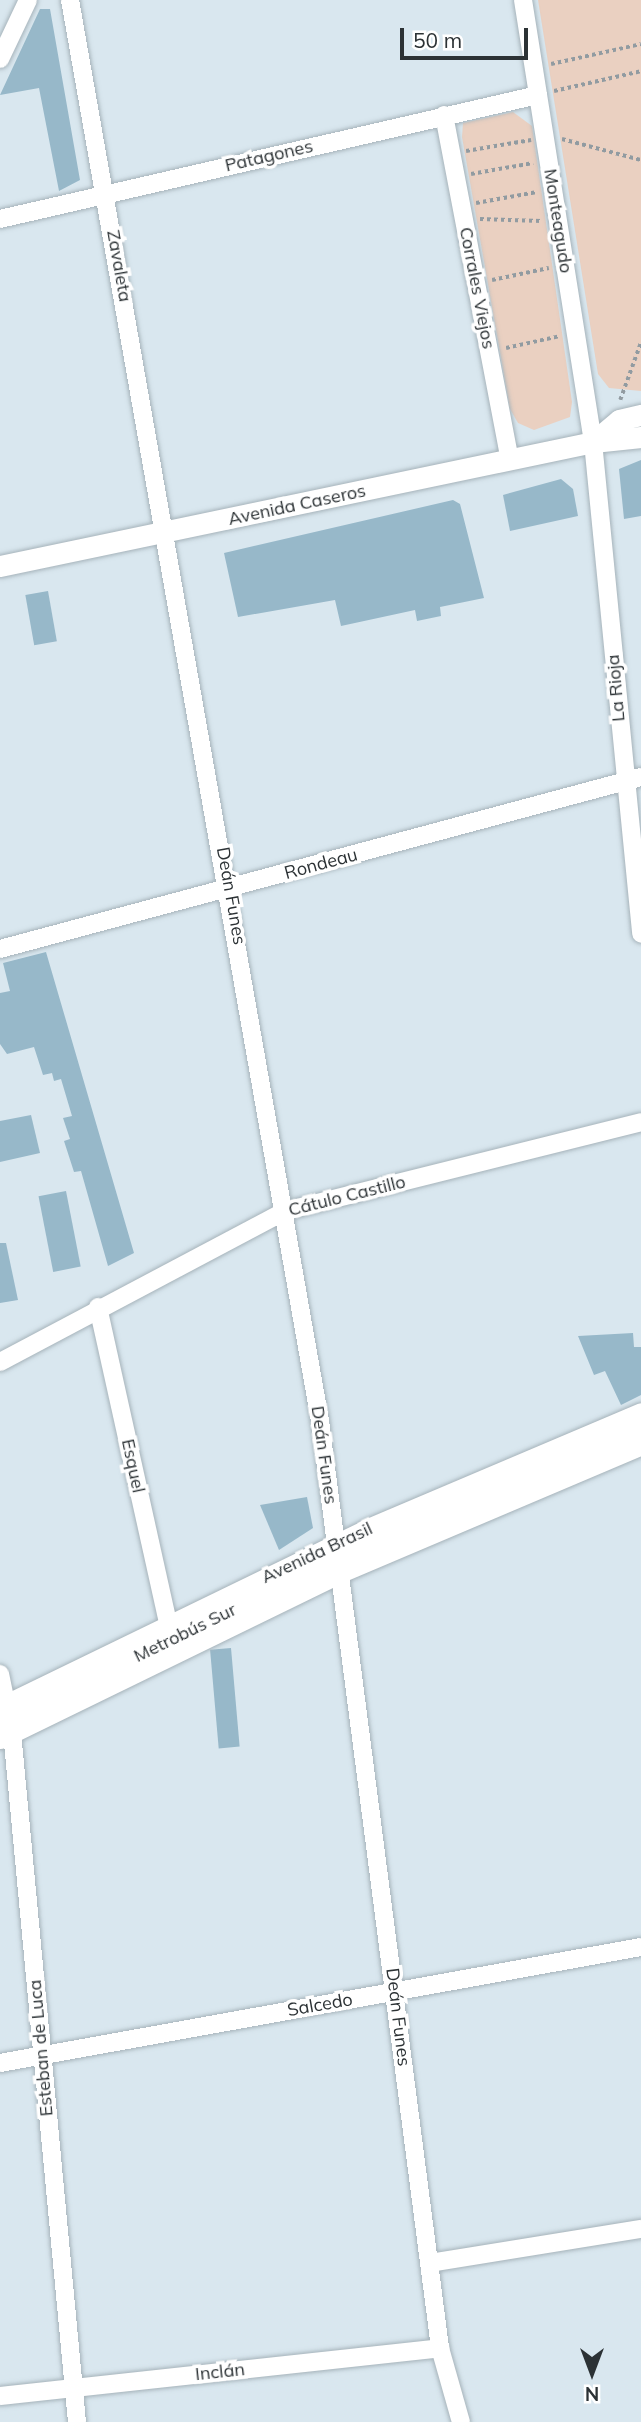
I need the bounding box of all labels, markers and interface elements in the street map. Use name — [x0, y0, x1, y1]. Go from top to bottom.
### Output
scale bar — [403, 14, 531, 58]
text: 50 m — [413, 27, 462, 53]
street label: Patagones — [223, 135, 315, 177]
street label: Monteagudo — [539, 167, 577, 275]
street label: Corrales Viejos — [455, 225, 499, 351]
street label: Zavaleta — [102, 228, 136, 304]
street label: Avenida Caseros — [226, 480, 368, 530]
street label: La Rioja — [602, 653, 630, 723]
street label: Rondeau — [282, 844, 360, 884]
street label: Deán Funes — [212, 845, 250, 947]
street label: Cátulo Castillo — [286, 1171, 408, 1221]
street label: Deán Funes — [306, 1405, 342, 1505]
street label: Esquel — [117, 1437, 149, 1495]
street label: Avenida Brasil — [258, 1518, 376, 1588]
street label: Metrobús Sur — [130, 1599, 240, 1667]
street label: Deán Funes — [381, 1967, 415, 2067]
street label: Esteban de Luca — [24, 1979, 58, 2117]
street label: Salcedo — [286, 1989, 354, 2021]
north arrow — [557, 2338, 627, 2408]
street label: Inclán — [194, 2359, 246, 2385]
text: N — [585, 2382, 599, 2406]

